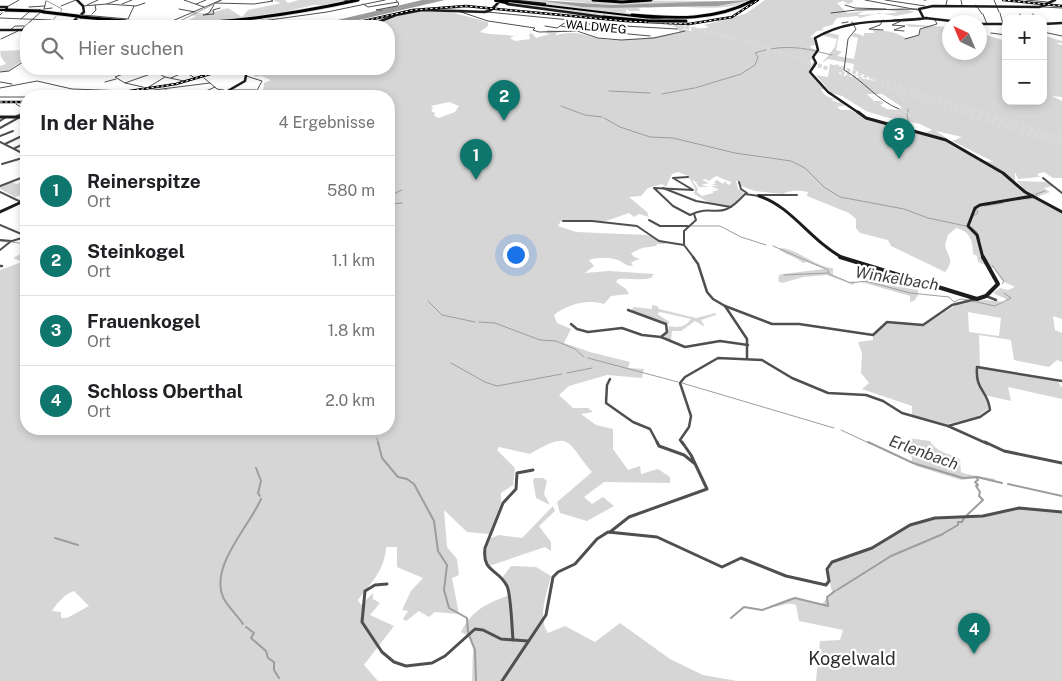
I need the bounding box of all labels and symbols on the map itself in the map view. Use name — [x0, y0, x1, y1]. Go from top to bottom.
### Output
north arrow — [942, 15, 987, 60]
street label: WALDWEG — [565, 17, 627, 37]
pin: 2 — [488, 80, 520, 121]
pin: 3 — [883, 118, 915, 159]
pin: 1 — [460, 139, 492, 180]
your location — [503, 242, 529, 268]
water label: Winkelbach — [854, 263, 940, 294]
water label: Erlenbach — [887, 431, 961, 474]
pin: 4 — [958, 613, 990, 654]
park label: Kogelwald — [808, 648, 896, 669]

